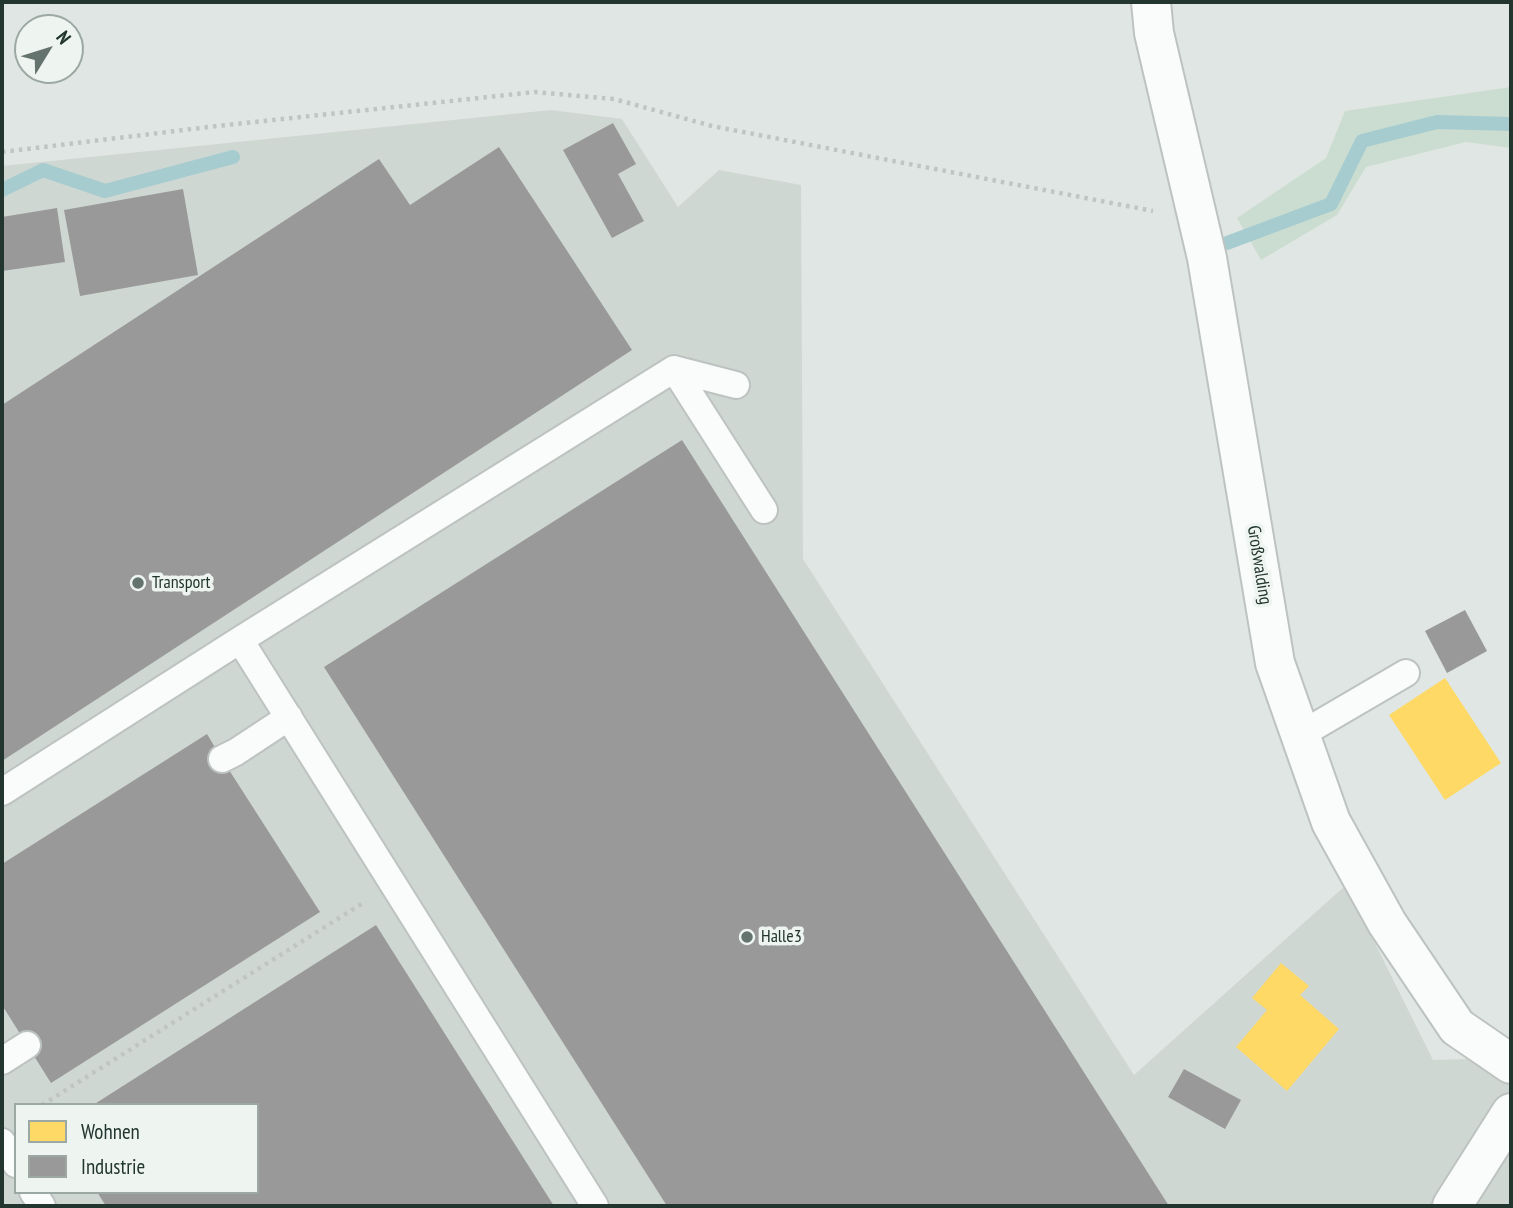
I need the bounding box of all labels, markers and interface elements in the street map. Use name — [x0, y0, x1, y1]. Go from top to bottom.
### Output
north arrow — [14, 14, 84, 84]
text: N — [51, 26, 77, 49]
street label: Großwalding — [1242, 524, 1276, 606]
place label: Transport — [152, 572, 211, 594]
marker: Transport — [130, 575, 146, 591]
place label: Halle3 — [761, 926, 802, 948]
marker: Halle3 — [739, 929, 755, 945]
legend — [14, 1103, 259, 1194]
text: Wohnen — [81, 1118, 140, 1145]
text: Industrie — [81, 1153, 145, 1180]

